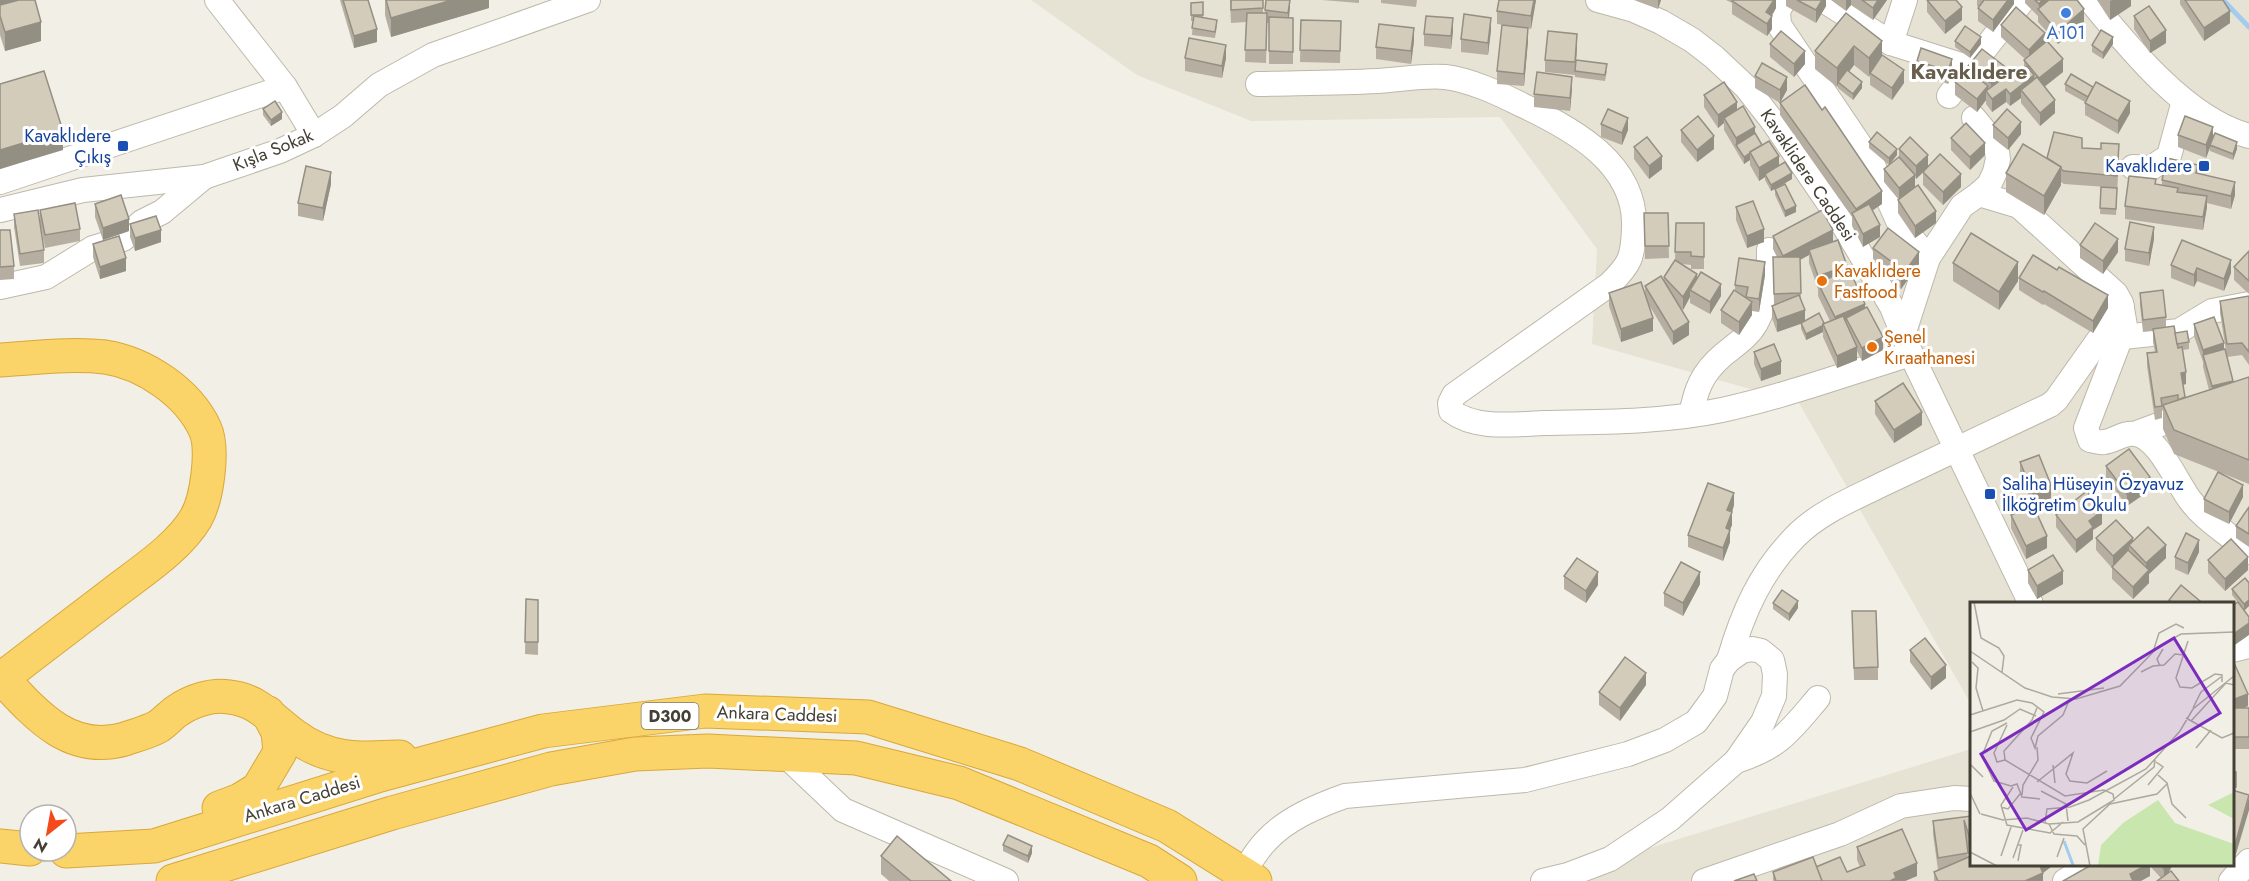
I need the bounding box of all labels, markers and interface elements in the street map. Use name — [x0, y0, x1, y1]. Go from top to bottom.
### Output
marker: A101 — [2059, 6, 2073, 20]
place label: A101 — [2047, 20, 2085, 46]
district label: Kavaklıdere — [1910, 57, 2028, 87]
street label: Kavaklidere Caddesi — [1754, 104, 1862, 246]
street label: Kışla Sokak — [229, 122, 317, 178]
place label: Kavaklıdere Çıkış — [24, 123, 111, 170]
marker: Kavaklıdere Çıkış — [116, 139, 130, 153]
place label: Kavaklıdere — [2105, 153, 2192, 179]
marker: Kavaklıdere — [2197, 159, 2211, 173]
place label: Kavaklıdere Fastfood — [1834, 258, 1921, 305]
marker: Kavaklıdere Fastfood — [1815, 274, 1829, 288]
place label: Şenel Kıraathanesi — [1884, 324, 1975, 371]
marker: Şenel Kıraathanesi — [1865, 340, 1879, 354]
place label: Saliha Hüseyin Özyavuz İlköğretim Okulu — [2002, 471, 2185, 518]
marker: Saliha Hüseyin Özyavuz İlköğretim Okulu — [1983, 487, 1997, 501]
inset map — [1970, 602, 2234, 866]
street label: Ankara Caddesi — [716, 699, 838, 729]
road number: D300 — [642, 703, 698, 729]
street label: Ankara Caddesi — [240, 769, 364, 829]
north arrow — [18, 803, 78, 863]
text: N — [29, 832, 52, 859]

